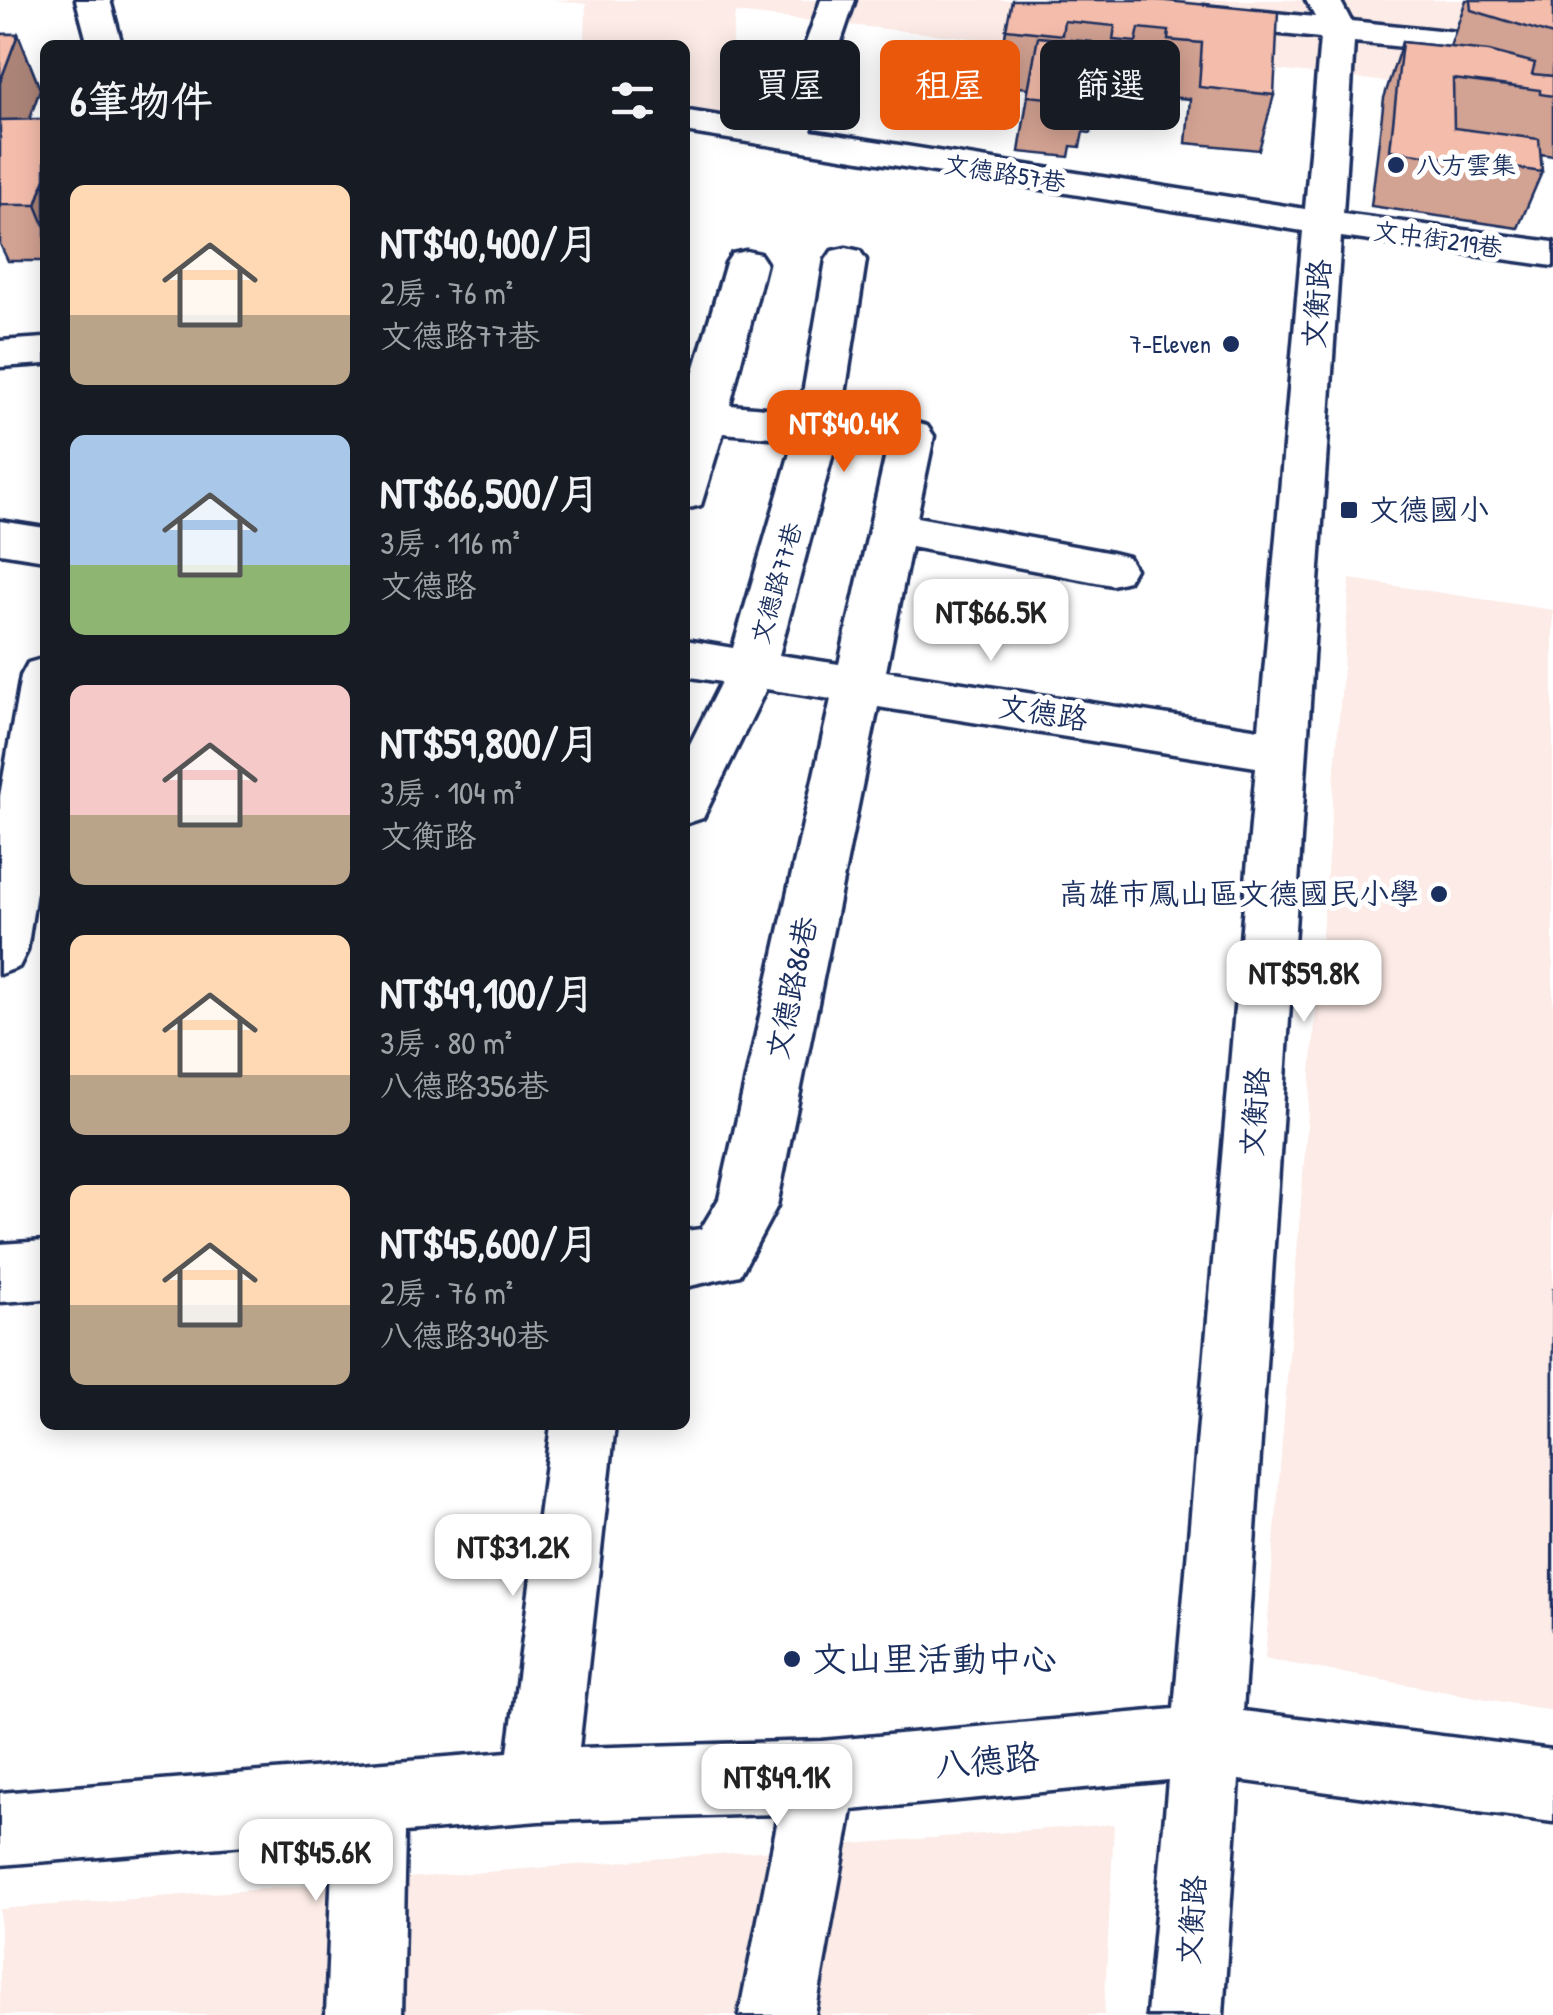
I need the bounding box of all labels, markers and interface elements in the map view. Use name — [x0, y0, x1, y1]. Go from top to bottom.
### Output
chip: 買屋 — [720, 40, 860, 130]
chip: 租屋 — [880, 40, 1020, 130]
chip: 篩選 — [1040, 40, 1180, 130]
text: 6筆物件 — [70, 72, 213, 129]
icon: filters — [605, 73, 660, 128]
street label: 文德路57巷 — [942, 147, 1068, 199]
place label: 八方雲集 — [1416, 148, 1516, 182]
marker: 八方雲集 — [1385, 154, 1407, 176]
street label: 文中街219巷 — [1371, 213, 1505, 265]
text: NT$40,400/月 — [380, 214, 600, 271]
icon: home — [150, 225, 270, 345]
street label: 文衡路 — [1293, 258, 1339, 350]
text: 2房 · 76 m² — [380, 271, 513, 314]
text: 文德路77巷 — [380, 314, 540, 357]
place label: 7-Eleven — [1130, 327, 1211, 361]
marker: 7-Eleven — [1220, 333, 1242, 355]
pin: NT$40.4K — [741, 390, 947, 475]
text: NT$40.4K — [789, 401, 899, 444]
text: NT$66,500/月 — [380, 464, 600, 521]
icon: home — [150, 475, 270, 595]
place label: 文德國小 — [1369, 489, 1489, 529]
marker: 文德國小 — [1338, 499, 1360, 521]
street label: 文德路77巷 — [742, 518, 810, 648]
text: 3房 · 116 m² — [380, 521, 520, 564]
text: 文德路 — [380, 564, 476, 607]
pin: NT$66.5K — [888, 579, 1094, 664]
text: NT$66.5K — [936, 590, 1046, 633]
street label: 文德路 — [996, 685, 1091, 739]
text: NT$59,800/月 — [380, 714, 601, 771]
icon: home — [150, 725, 270, 845]
text: 3房 · 104 m² — [380, 771, 522, 814]
text: 文衡路 — [380, 814, 476, 857]
place label: 高雄市鳳山區文德國民小學 — [1059, 873, 1419, 913]
marker: 高雄市鳳山區文德國民小學 — [1428, 883, 1450, 905]
street label: 文德路86巷 — [756, 913, 826, 1063]
pin: NT$59.8K — [1201, 940, 1407, 1025]
text: NT$59.8K — [1249, 951, 1359, 994]
text: NT$49,100/月 — [380, 964, 596, 1021]
icon: home — [150, 975, 270, 1095]
text: 3房 · 80 m² — [380, 1021, 512, 1064]
text: 八德路356巷 — [380, 1064, 549, 1107]
street label: 文衡路 — [1231, 1066, 1277, 1158]
text: NT$45,600/月 — [380, 1214, 599, 1271]
icon: home — [150, 1225, 270, 1345]
text: 2房 · 76 m² — [380, 1271, 513, 1314]
text: 八德路340巷 — [380, 1314, 549, 1357]
pin: NT$31.2K — [410, 1514, 616, 1599]
text: NT$31.2K — [457, 1525, 569, 1568]
place label: 文山里活動中心 — [812, 1635, 1057, 1682]
marker: 文山里活動中心 — [781, 1648, 803, 1670]
street label: 八德路 — [933, 1733, 1041, 1788]
pin: NT$49.1K — [674, 1744, 880, 1829]
text: NT$49.1K — [723, 1755, 831, 1798]
pin: NT$45.6K — [213, 1819, 419, 1904]
text: NT$45.6K — [261, 1830, 371, 1873]
street label: 文衡路 — [1168, 1874, 1214, 1966]

